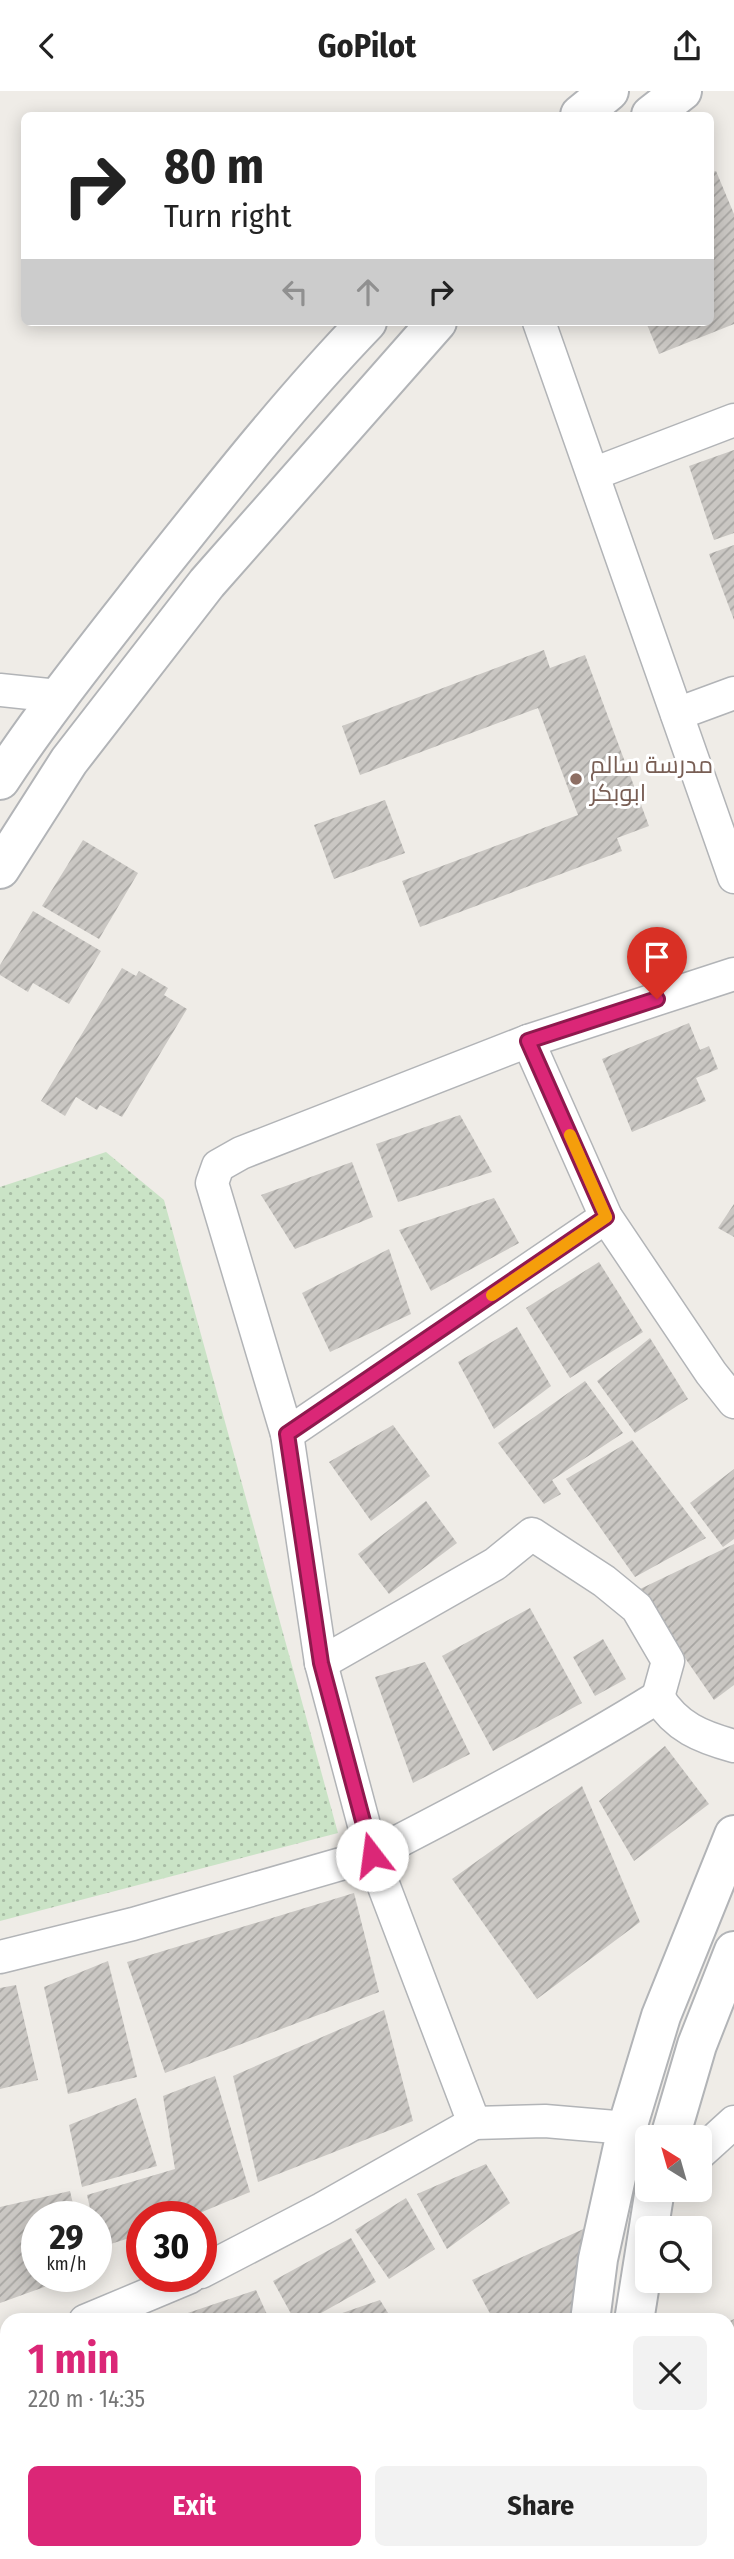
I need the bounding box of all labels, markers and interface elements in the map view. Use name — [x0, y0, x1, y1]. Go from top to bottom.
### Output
icon: back — [28, 27, 66, 65]
text: GoPilot — [318, 27, 416, 65]
icon: share — [668, 27, 706, 65]
text: 80 m — [164, 137, 264, 196]
icon: right — [49, 140, 140, 231]
text: Turn right — [164, 197, 291, 235]
icon: left — [276, 273, 314, 311]
icon: ahead — [349, 273, 387, 311]
icon: right — [422, 273, 460, 311]
place label: مدرسة سالم ابوبكر — [588, 751, 713, 807]
marker: مدرسة سالم ابوبكر — [568, 771, 584, 787]
pin — [627, 927, 687, 999]
icon: arrive — [638, 938, 676, 976]
position arrow — [335, 1818, 409, 1892]
north arrow — [635, 2125, 712, 2201]
map controls — [635, 2125, 712, 2293]
speed limit sign: 30 — [126, 2201, 217, 2292]
text: 29 — [49, 2216, 84, 2258]
button: search — [635, 2216, 712, 2293]
text: km/h — [46, 2253, 87, 2275]
text: 1 min — [28, 2334, 119, 2384]
button: close — [633, 2336, 707, 2410]
text: 220 m · 14:35 — [28, 2385, 145, 2413]
button: Exit — [28, 2466, 361, 2546]
button: Share — [375, 2466, 707, 2546]

